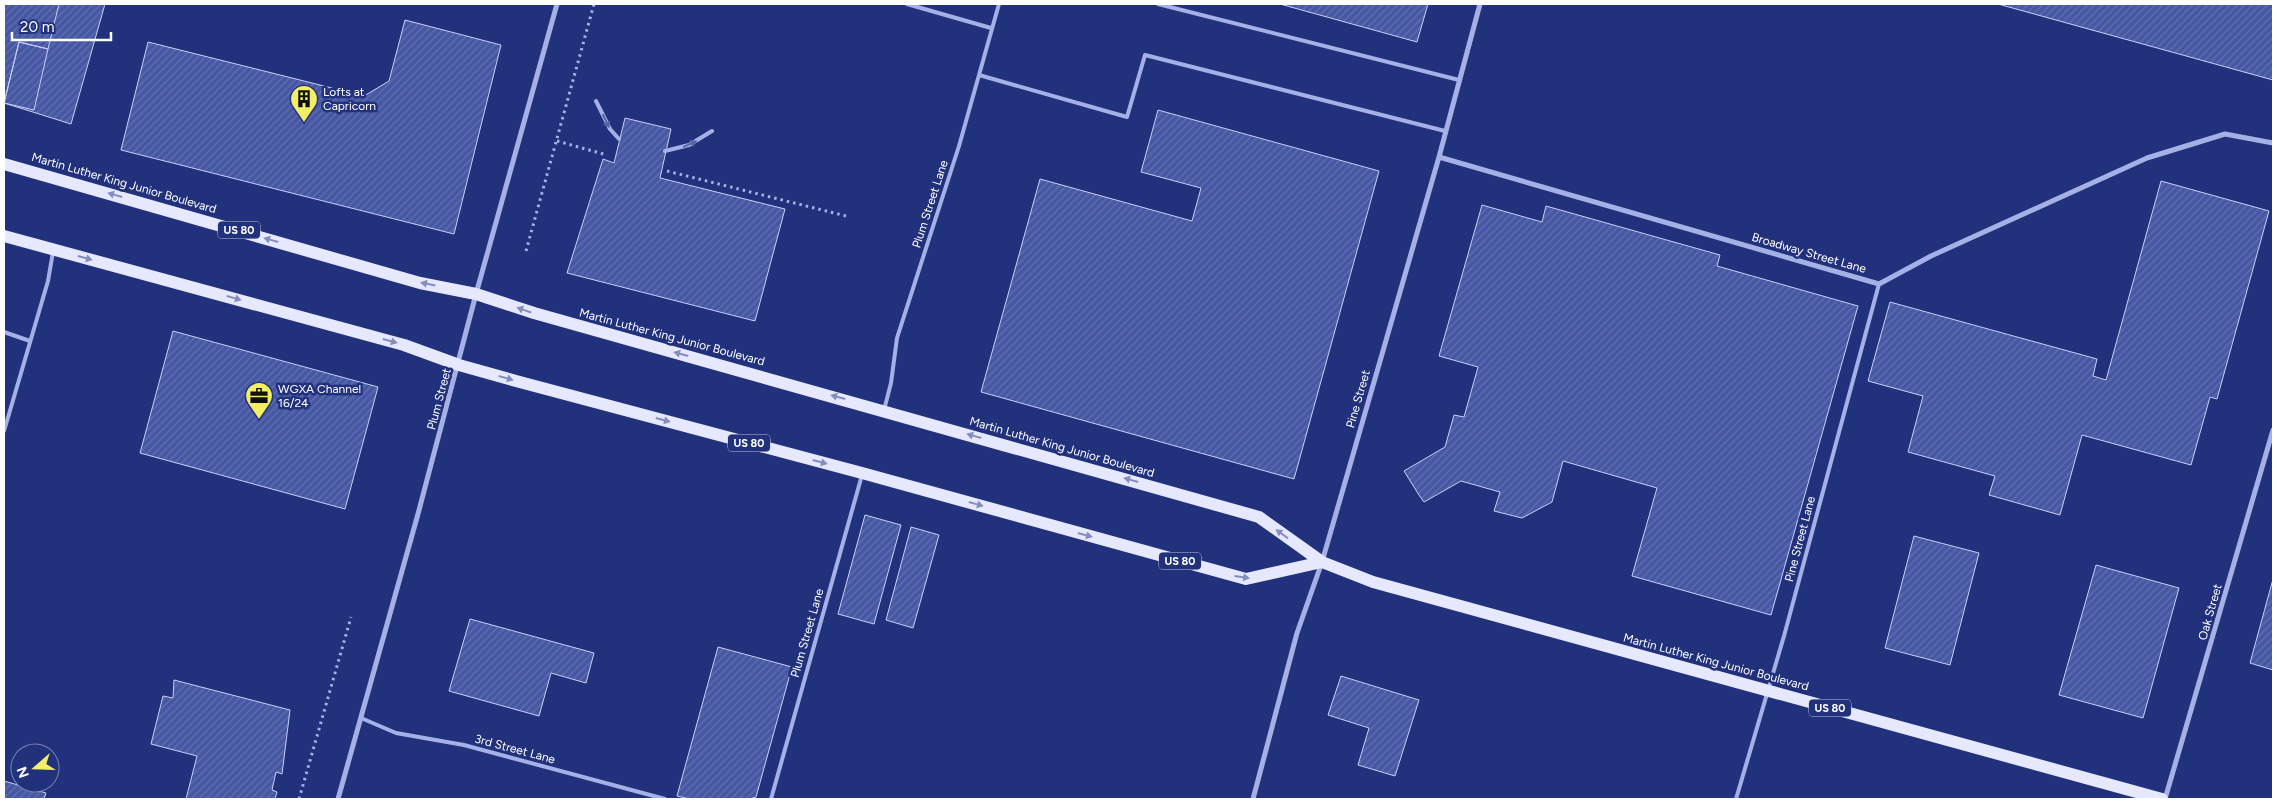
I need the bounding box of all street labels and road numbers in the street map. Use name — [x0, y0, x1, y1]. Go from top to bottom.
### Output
street label: Martin Luther King Junior Boulevard — [30, 150, 218, 216]
street label: Plum Street Lane — [909, 158, 951, 250]
road number: US 80 — [218, 222, 260, 238]
street label: Broadway Street Lane — [1750, 230, 1868, 276]
street label: Martin Luther King Junior Boulevard — [578, 305, 766, 369]
street label: Plum Street — [424, 366, 454, 431]
street label: Pine Street — [1343, 368, 1373, 430]
street label: Martin Luther King Junior Boulevard — [968, 414, 1156, 480]
road number: US 80 — [728, 434, 770, 452]
street label: Pine Street Lane — [1782, 494, 1818, 583]
road number: US 80 — [1159, 552, 1201, 570]
street label: Oak Street — [2195, 582, 2225, 642]
street label: Plum Street Lane — [788, 587, 826, 679]
street label: Martin Luther King Junior Boulevard — [1622, 630, 1810, 694]
road number: US 80 — [1809, 700, 1851, 716]
street label: 3rd Street Lane — [473, 732, 557, 767]

